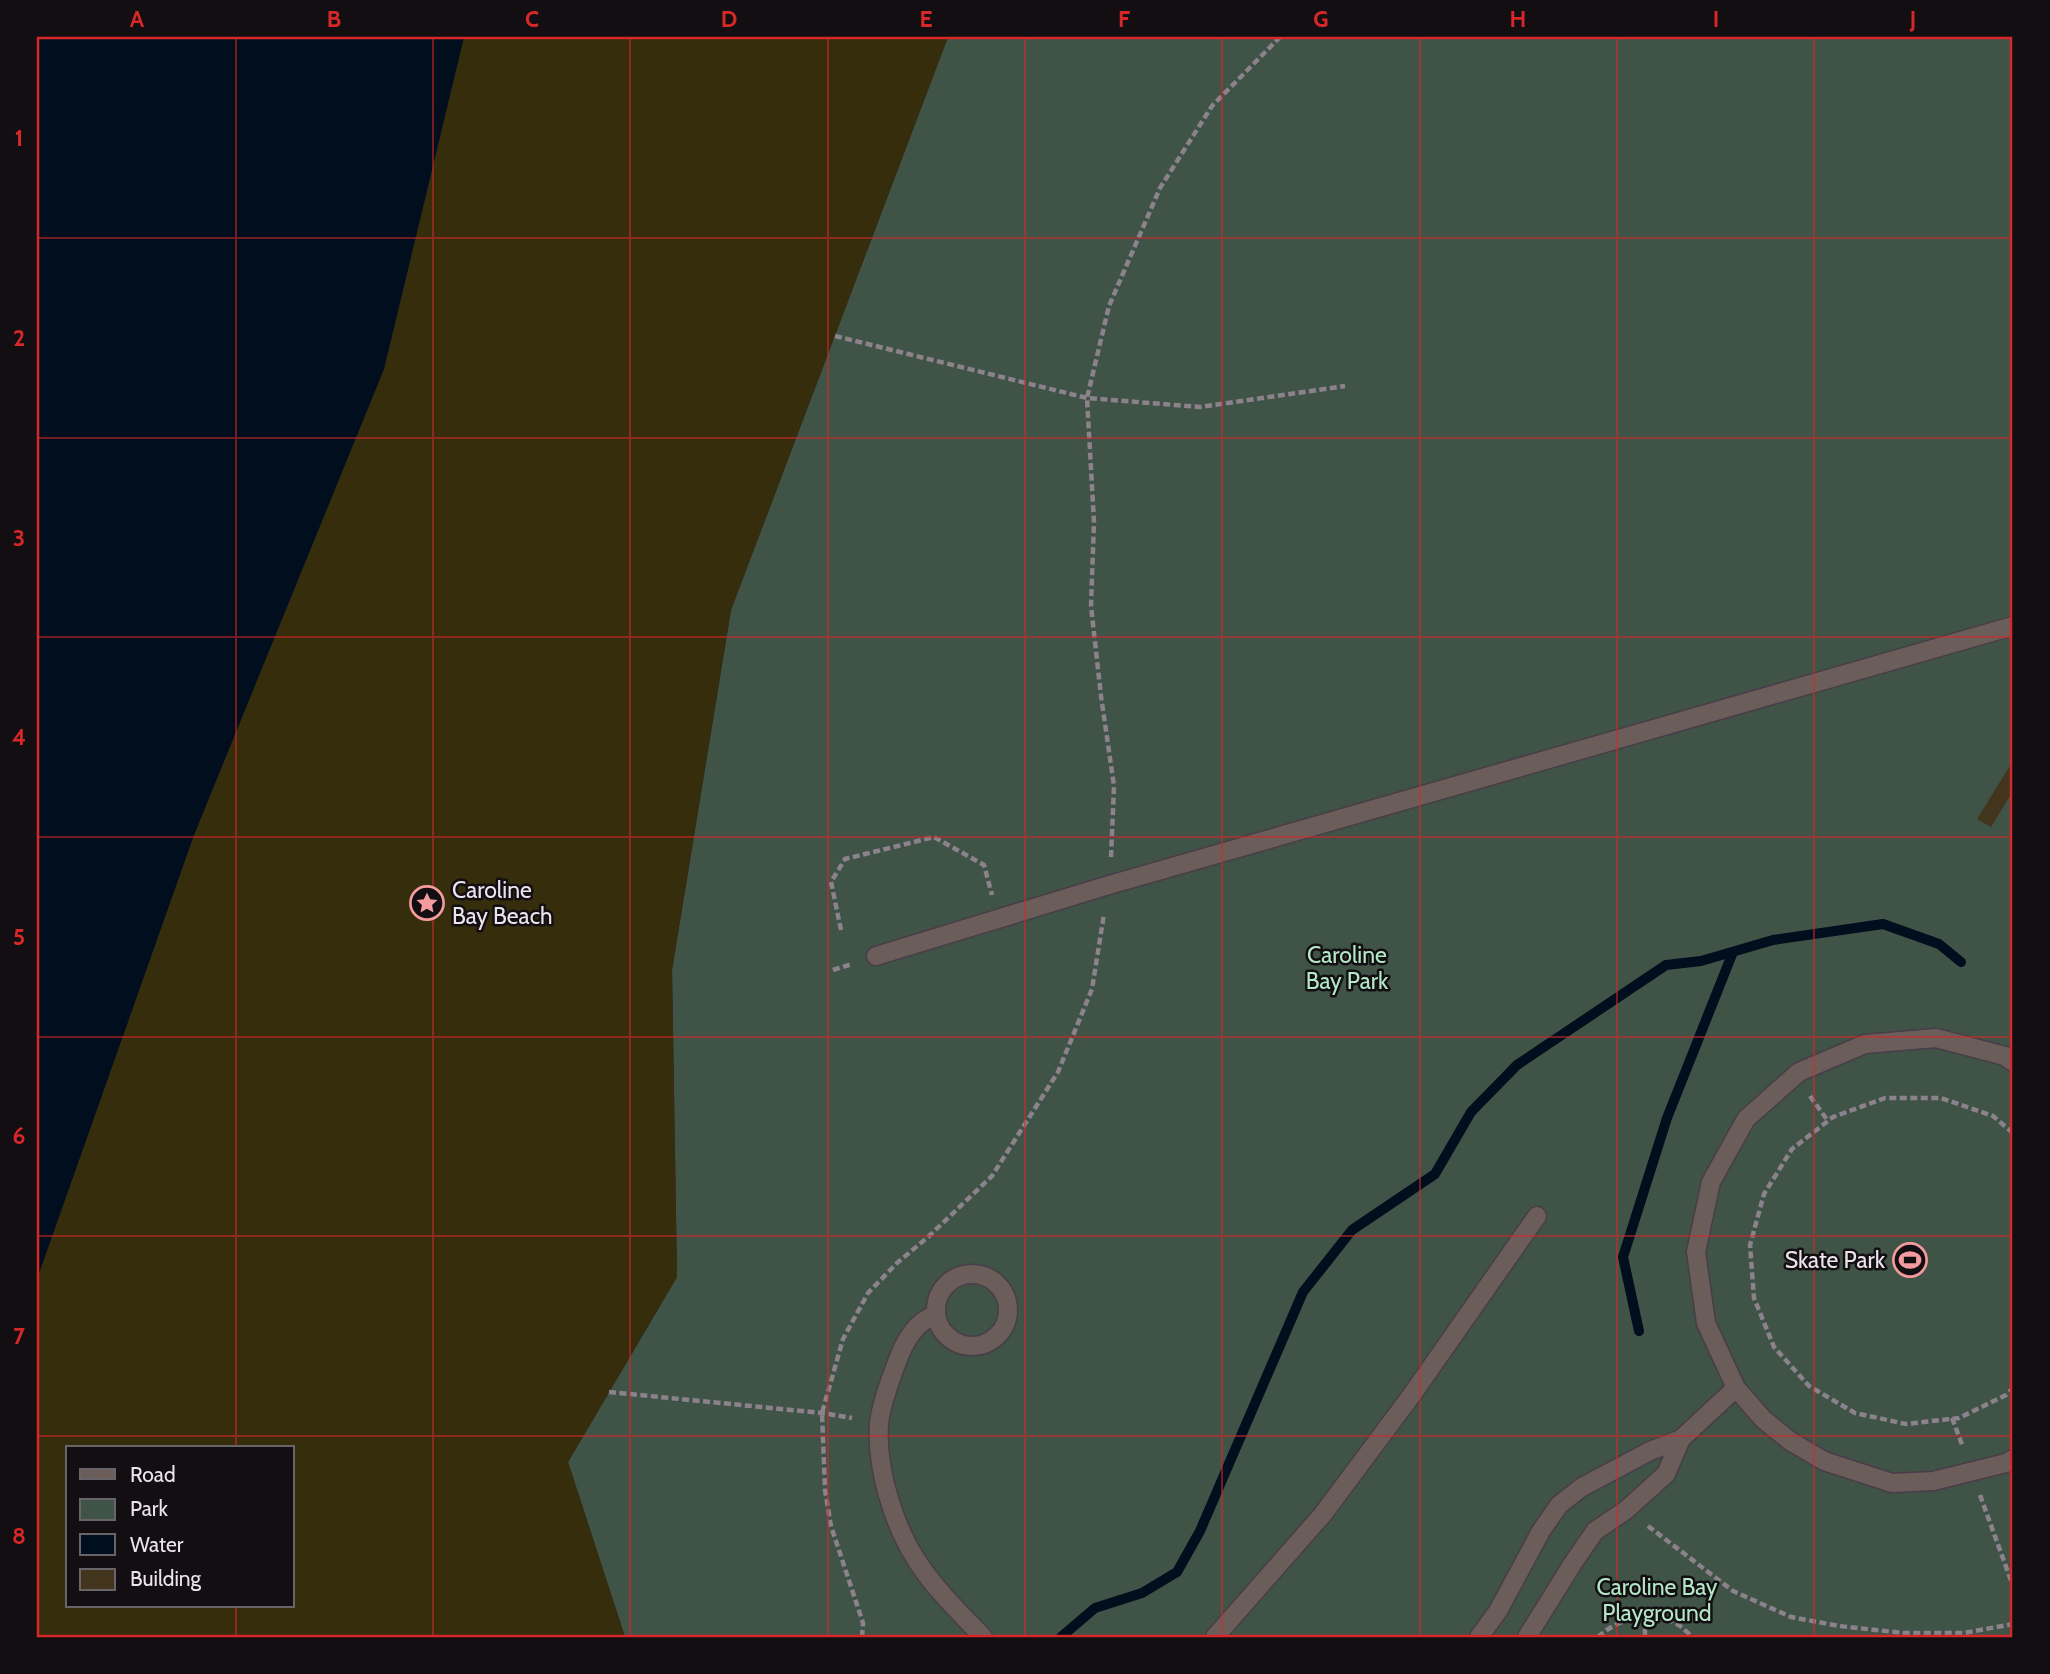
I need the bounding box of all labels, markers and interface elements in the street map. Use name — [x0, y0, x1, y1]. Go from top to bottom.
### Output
text: A — [130, 5, 145, 33]
text: B — [327, 5, 341, 33]
text: C — [525, 5, 539, 33]
text: D — [721, 5, 737, 33]
text: E — [919, 5, 933, 33]
text: F — [1118, 5, 1130, 33]
text: G — [1313, 5, 1329, 33]
text: H — [1510, 5, 1526, 33]
text: I — [1713, 5, 1719, 33]
text: J — [1909, 5, 1916, 33]
text: 1 — [15, 124, 23, 152]
text: 2 — [13, 324, 25, 352]
text: 3 — [13, 524, 25, 552]
text: 4 — [12, 723, 26, 751]
place label: Caroline Bay Beach — [452, 876, 553, 930]
place icon: Caroline Bay Beach — [408, 884, 446, 922]
text: 5 — [13, 923, 25, 951]
park label: Caroline Bay Park — [1306, 941, 1389, 995]
text: 6 — [13, 1122, 25, 1150]
sports icon: Skate Park — [1891, 1241, 1929, 1279]
place label: Skate Park — [1785, 1246, 1886, 1274]
text: 7 — [13, 1322, 25, 1350]
legend — [66, 1446, 294, 1608]
text: Road — [130, 1462, 176, 1487]
text: Park — [130, 1496, 168, 1521]
text: 8 — [12, 1522, 26, 1550]
text: Water — [130, 1532, 184, 1557]
text: Building — [130, 1566, 202, 1591]
park label: Caroline Bay Playground — [1597, 1573, 1718, 1627]

